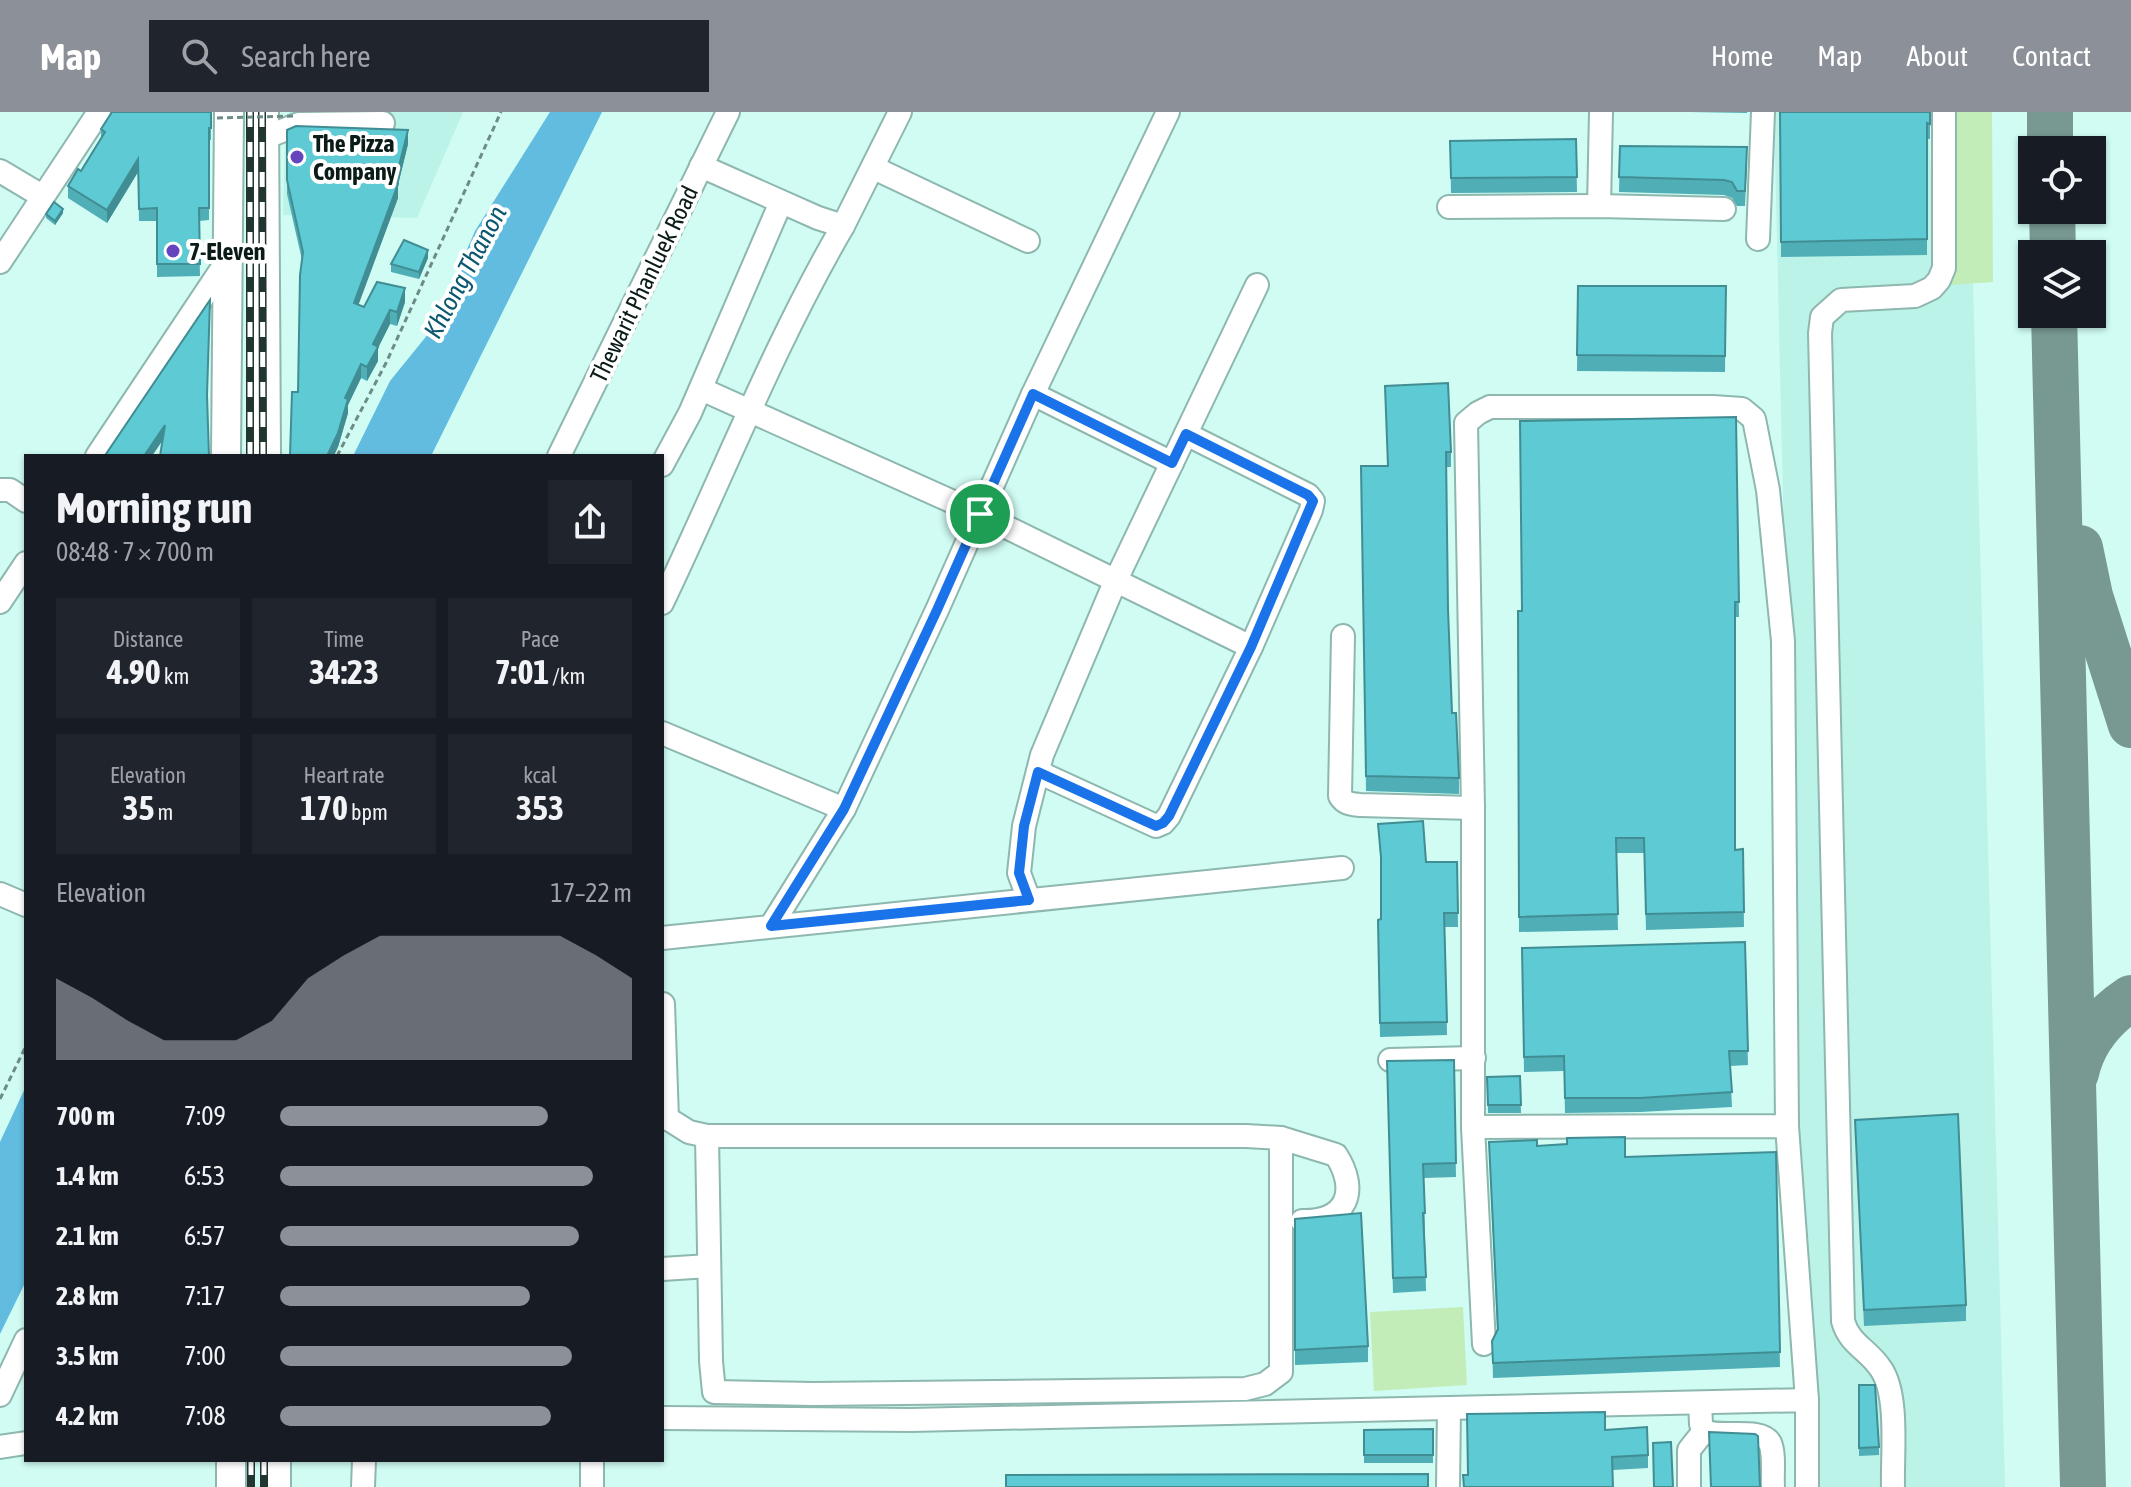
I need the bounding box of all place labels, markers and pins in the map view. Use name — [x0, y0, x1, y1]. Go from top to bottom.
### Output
place label: The Pizza Company — [313, 130, 397, 185]
marker: The Pizza Company — [288, 148, 306, 166]
place label: 7-Eleven — [189, 238, 265, 265]
marker: 7-Eleven — [164, 242, 182, 260]
pin — [946, 480, 1014, 548]

